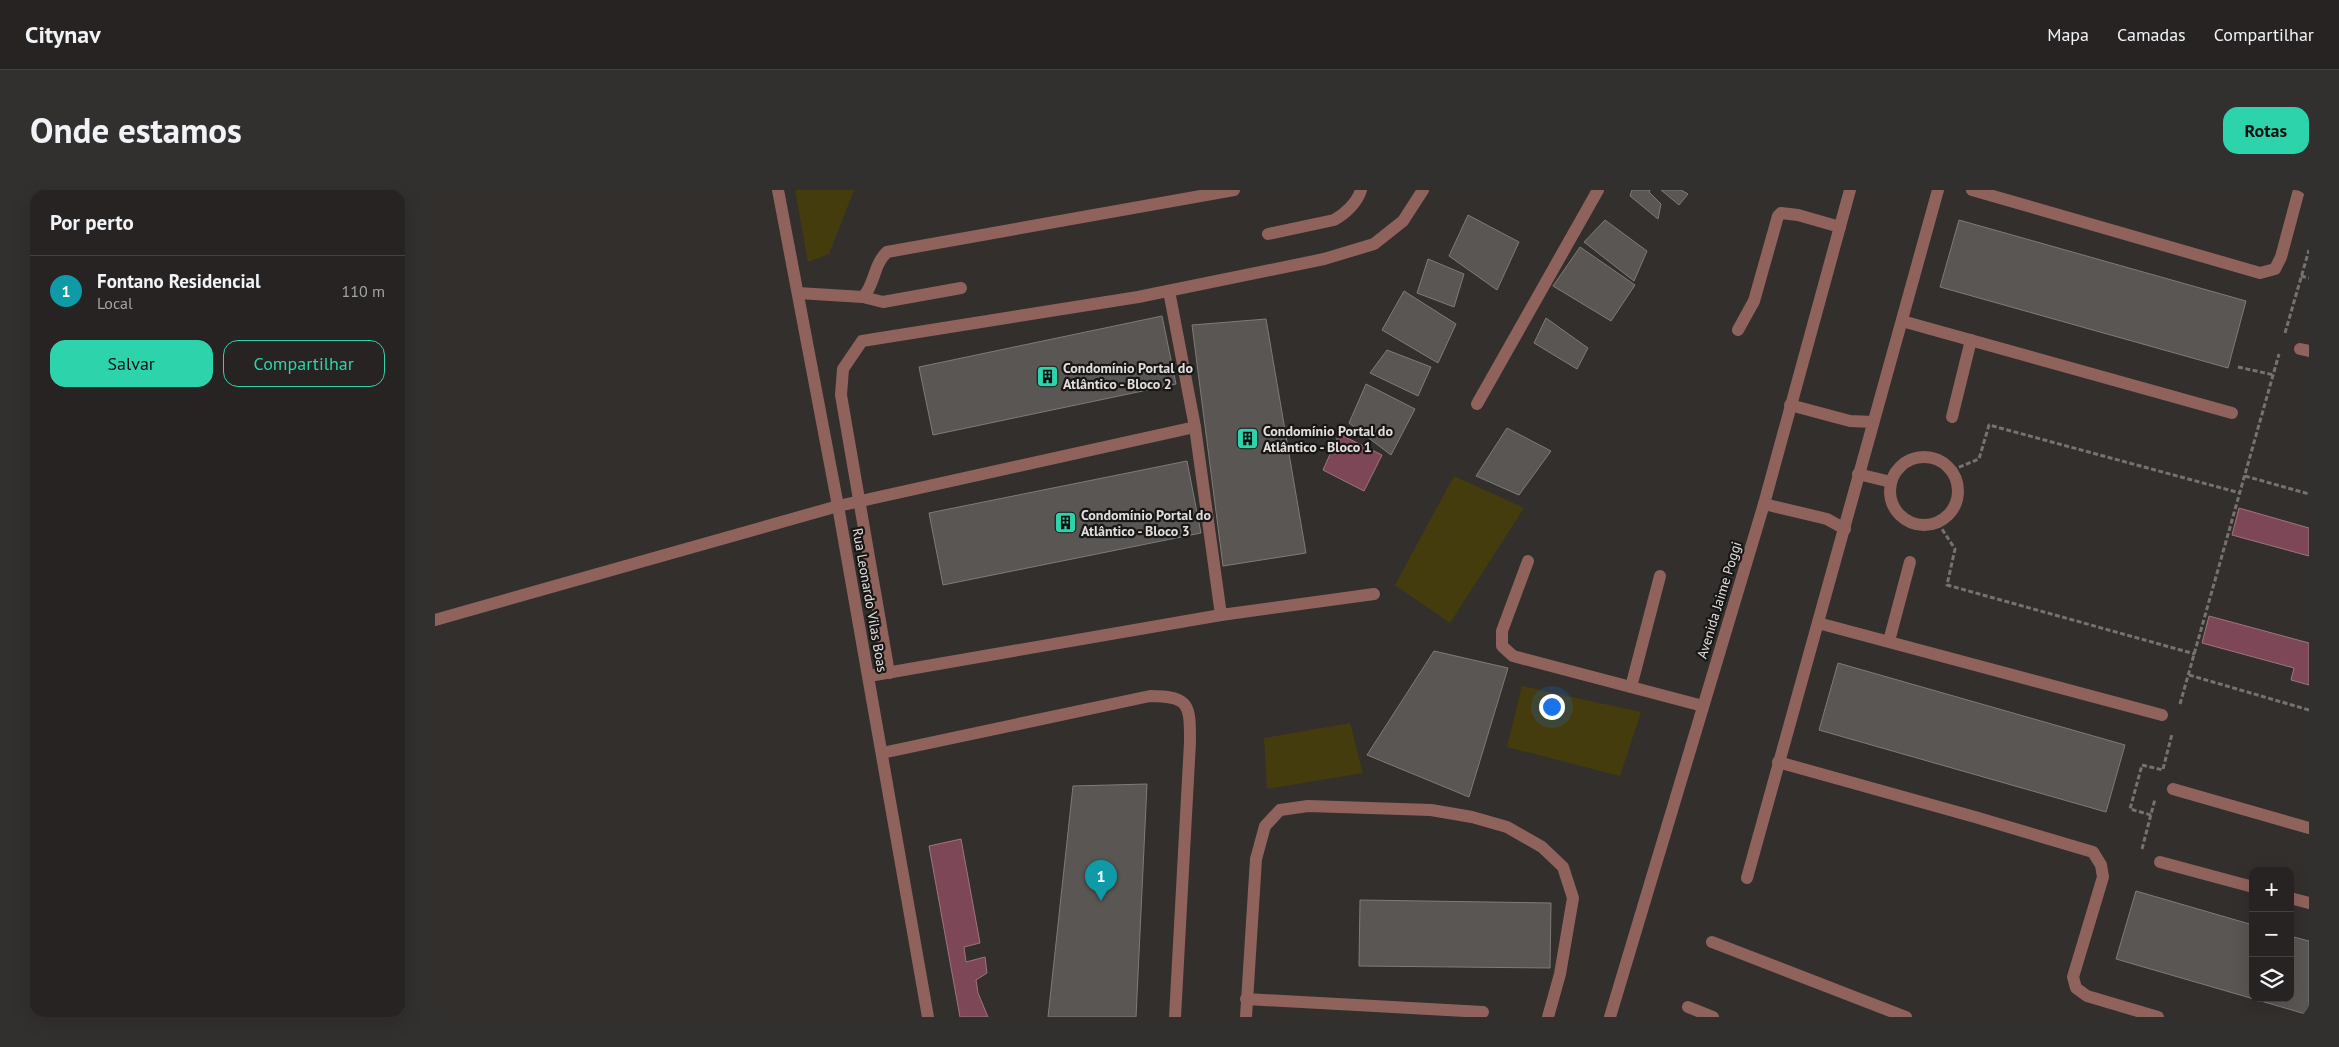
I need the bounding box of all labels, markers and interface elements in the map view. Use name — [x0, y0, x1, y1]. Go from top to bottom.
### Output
text: Citynav — [25, 19, 101, 50]
text: Mapa — [2047, 23, 2089, 46]
text: Camadas — [2117, 23, 2186, 46]
text: Compartilhar — [2214, 23, 2314, 46]
text: Onde estamos — [30, 107, 242, 153]
button: Rotas — [2223, 107, 2309, 154]
text: Por perto — [50, 209, 134, 236]
text: Fontano Residencial — [97, 269, 261, 293]
text: 1 — [61, 281, 71, 301]
text: 110 m — [342, 281, 385, 301]
text: Local — [97, 293, 133, 313]
button: Salvar — [50, 340, 213, 387]
button: Compartilhar — [223, 340, 385, 387]
place label: Condomínio Portal do Atlântico - Bloco 2 — [1063, 359, 1193, 393]
building icon: Condomínio Portal do Atlântico - Bloco 2 — [1035, 364, 1059, 388]
place label: Condomínio Portal do Atlântico - Bloco 1 — [1263, 422, 1393, 456]
building icon: Condomínio Portal do Atlântico - Bloco 1 — [1235, 427, 1259, 451]
place label: Condomínio Portal do Atlântico - Bloco 3 — [1081, 506, 1211, 540]
building icon: Condomínio Portal do Atlântico - Bloco 3 — [1053, 511, 1077, 535]
street label: Rua Leonardo Vilas Boas — [848, 527, 892, 673]
street label: Avenida Jaime Poggi — [1693, 539, 1745, 661]
your location — [1539, 694, 1565, 720]
pin: 1 — [1085, 860, 1117, 901]
map controls — [2249, 867, 2294, 1002]
button: + — [2249, 867, 2294, 912]
button: − — [2249, 912, 2294, 957]
button: layers — [2249, 957, 2294, 1002]

